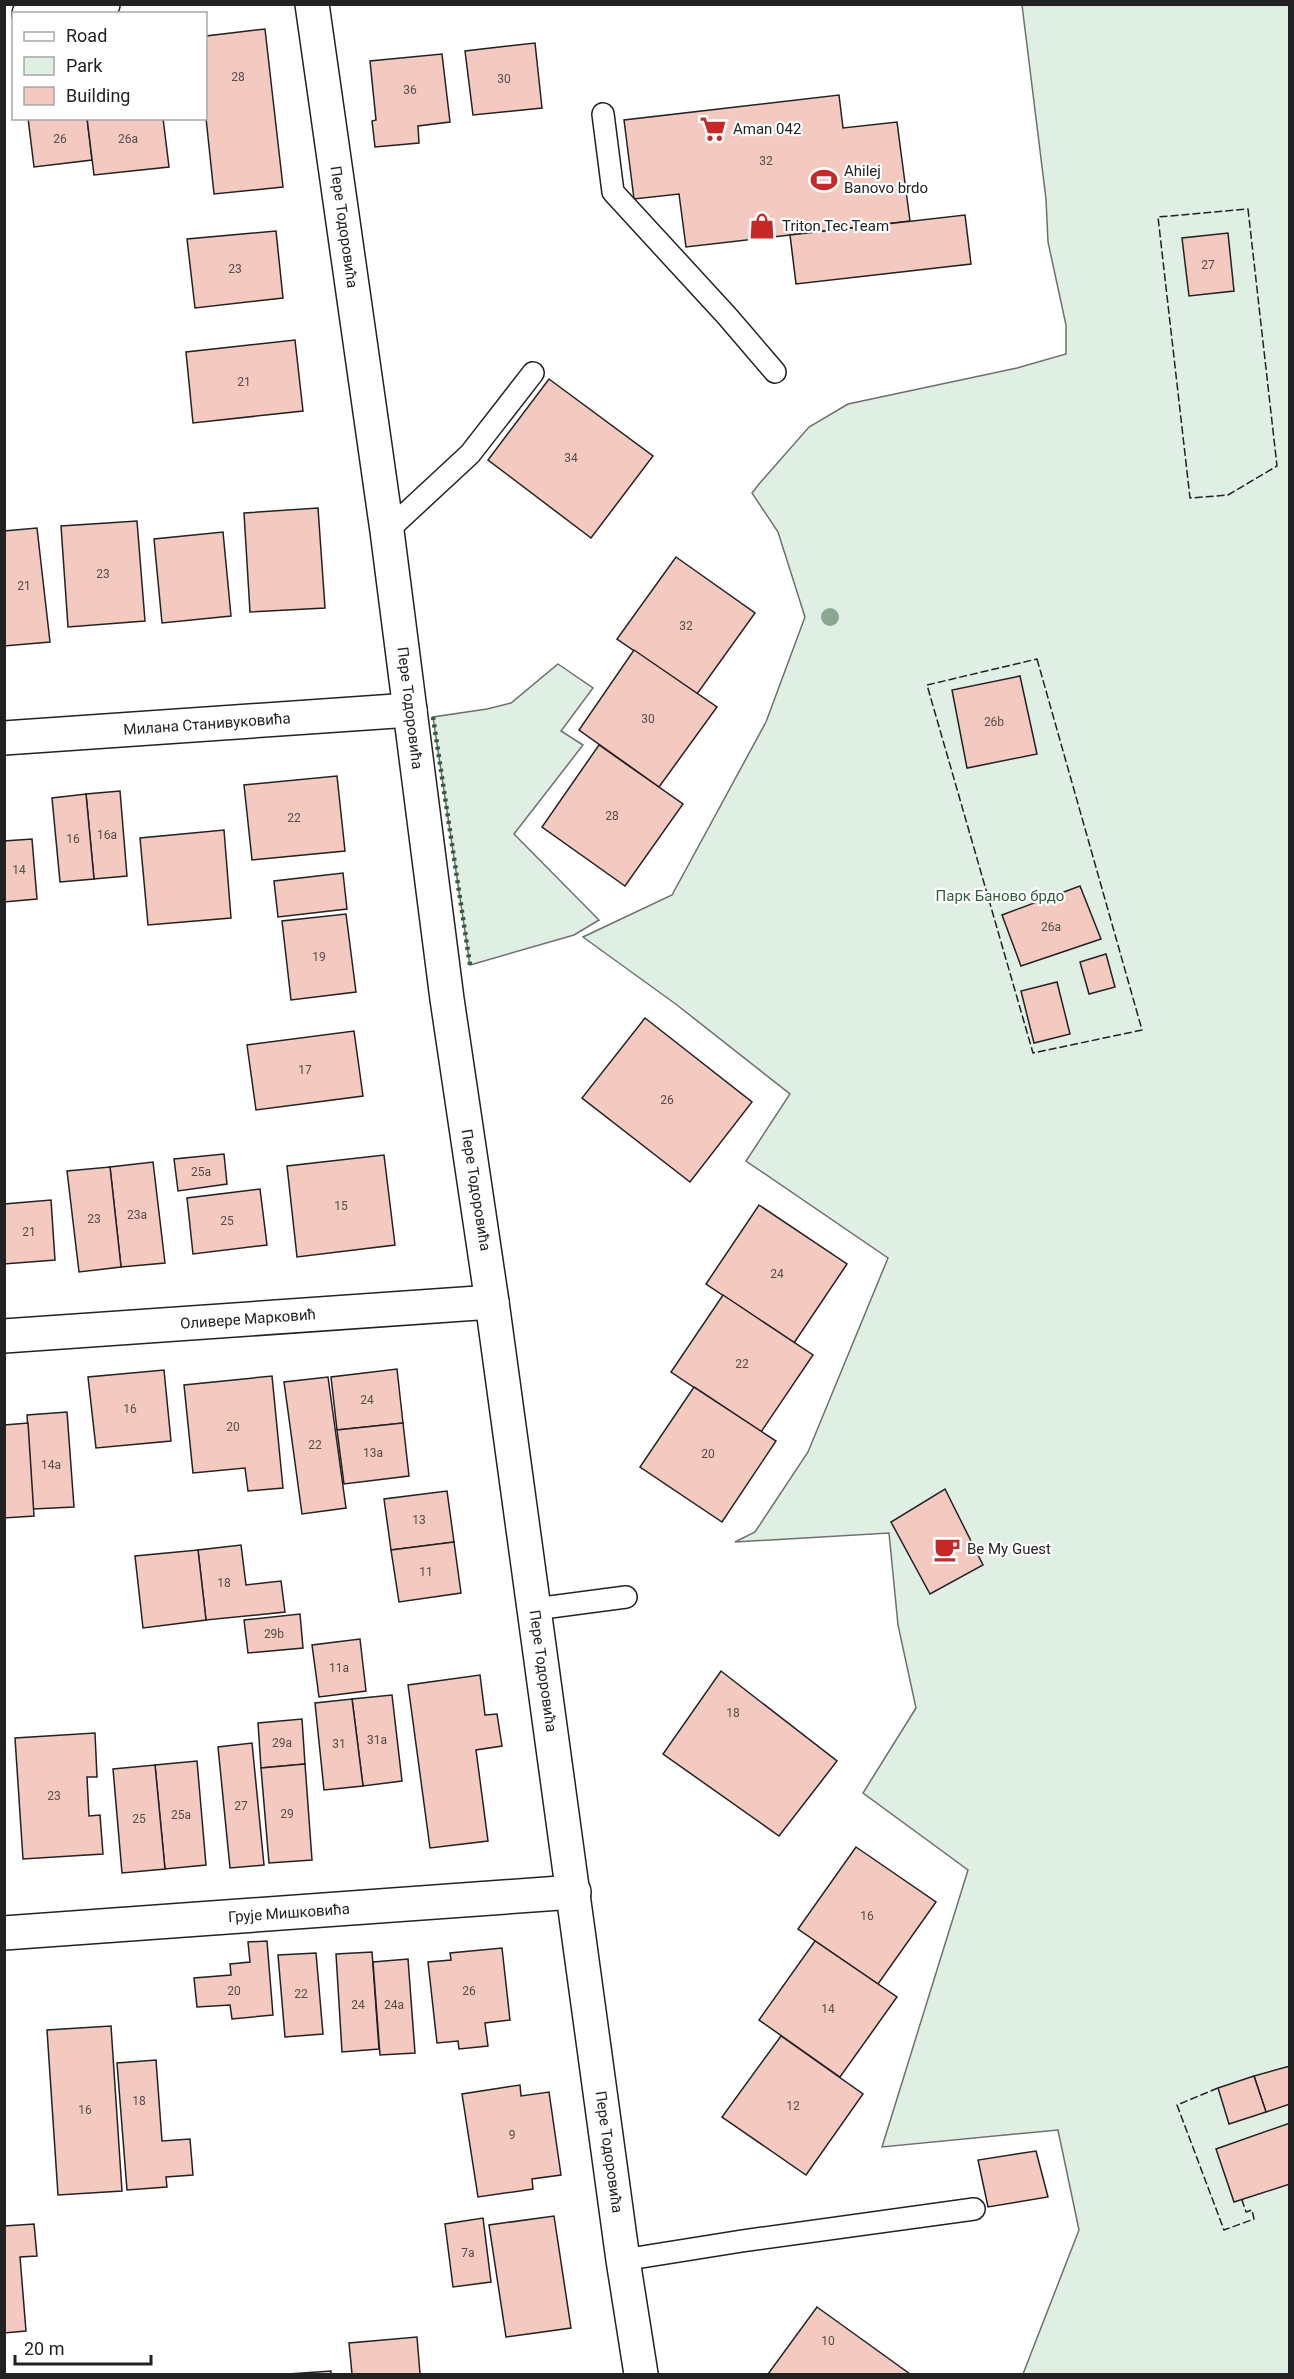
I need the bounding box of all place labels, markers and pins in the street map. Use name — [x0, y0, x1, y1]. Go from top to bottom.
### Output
supermarket icon: Aman 042 — [698, 114, 728, 144]
place label: Aman 042 — [733, 120, 801, 138]
place label: Ahilej Banovo brdo — [844, 162, 928, 197]
sports icon: Ahilej Banovo brdo — [809, 165, 839, 195]
shop icon: Triton Tec Team — [747, 211, 777, 241]
place label: Triton Tec Team — [782, 217, 889, 235]
cafe icon: Be My Guest — [932, 1534, 962, 1564]
place label: Be My Guest — [967, 1540, 1051, 1558]

